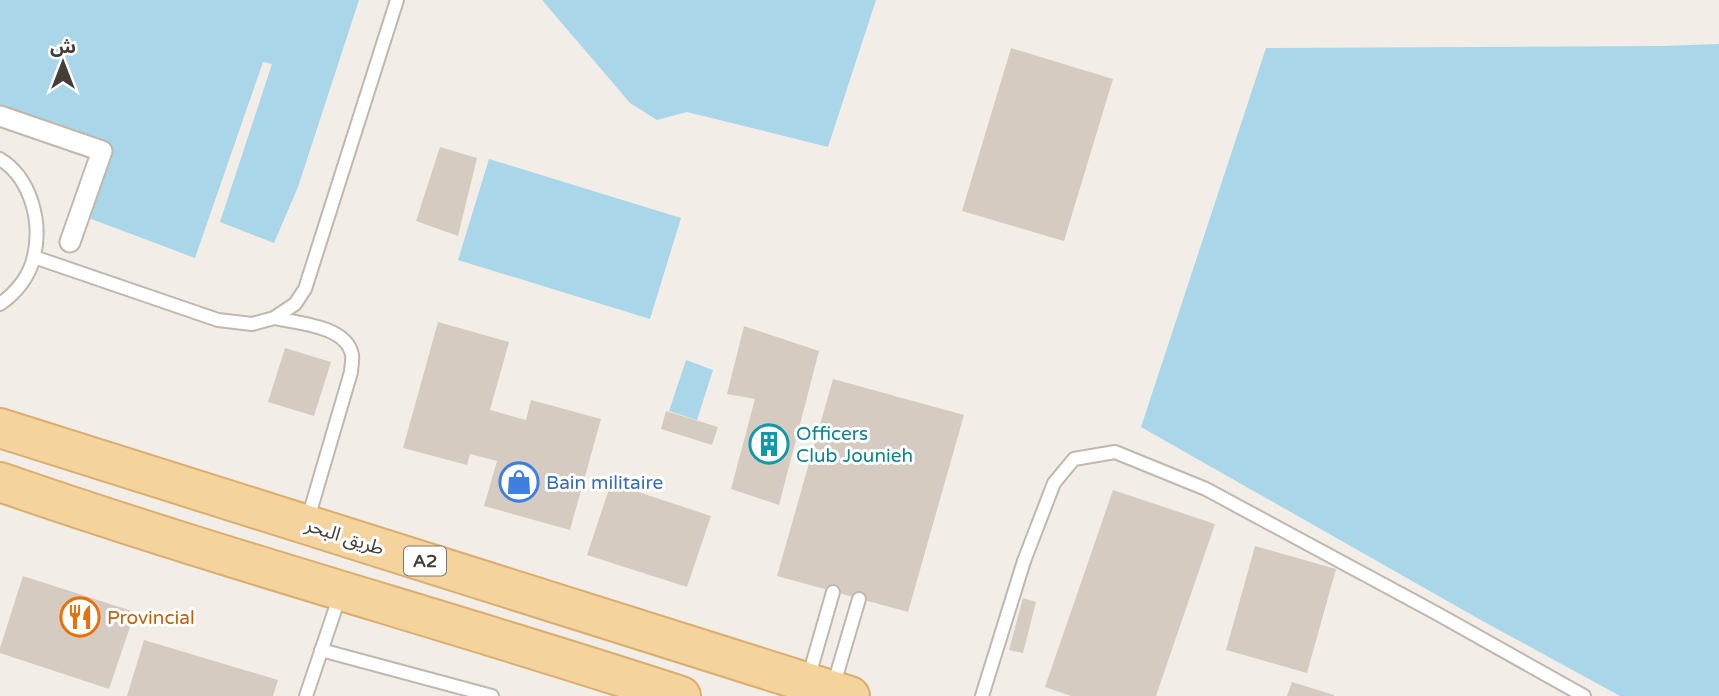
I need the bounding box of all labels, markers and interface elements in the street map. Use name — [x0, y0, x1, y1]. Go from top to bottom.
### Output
north arrow — [28, 28, 98, 98]
text: ش — [50, 36, 76, 58]
building icon: Officers Club Jounieh — [748, 423, 790, 465]
place label: Officers Club Jounieh — [796, 423, 913, 467]
shop icon: Bain militaire — [498, 461, 540, 503]
place label: Bain militaire — [546, 472, 663, 494]
street label: طريق البحر — [302, 514, 387, 560]
road number: A2 — [404, 546, 446, 576]
restaurant icon: Provincial — [59, 596, 101, 638]
place label: Provincial — [107, 607, 195, 629]

